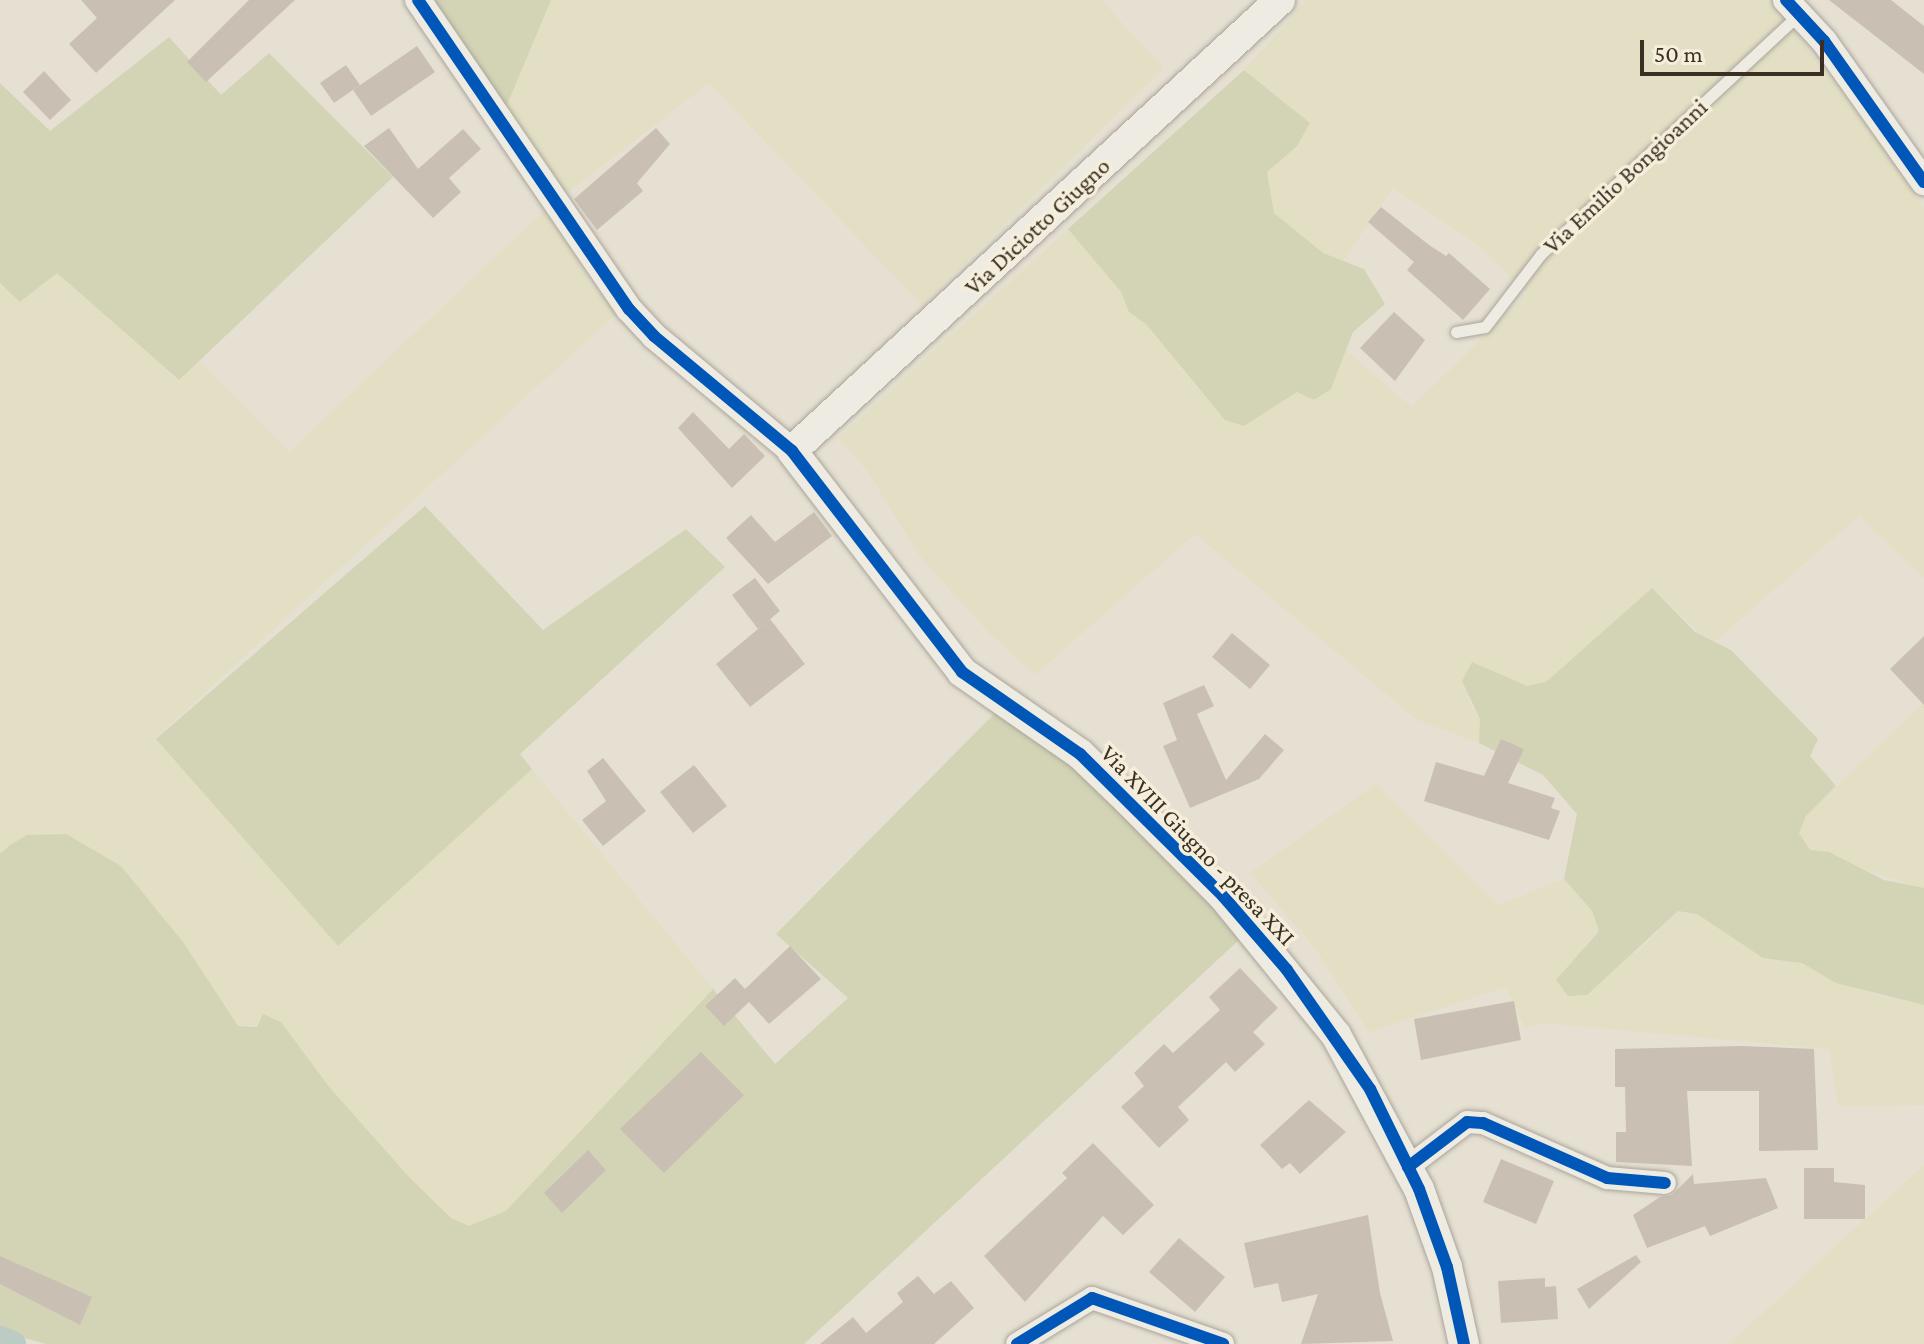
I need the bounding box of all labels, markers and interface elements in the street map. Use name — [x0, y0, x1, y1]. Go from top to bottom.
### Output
scale bar — [1644, 24, 1828, 74]
text: 50 m — [1654, 40, 1703, 67]
street label: Via Emilio Bongioanni — [1537, 93, 1713, 259]
street label: Via Diciotto Giugno — [958, 151, 1116, 301]
street label: Via XVIII Giugno - presa XXI — [1095, 739, 1301, 951]

